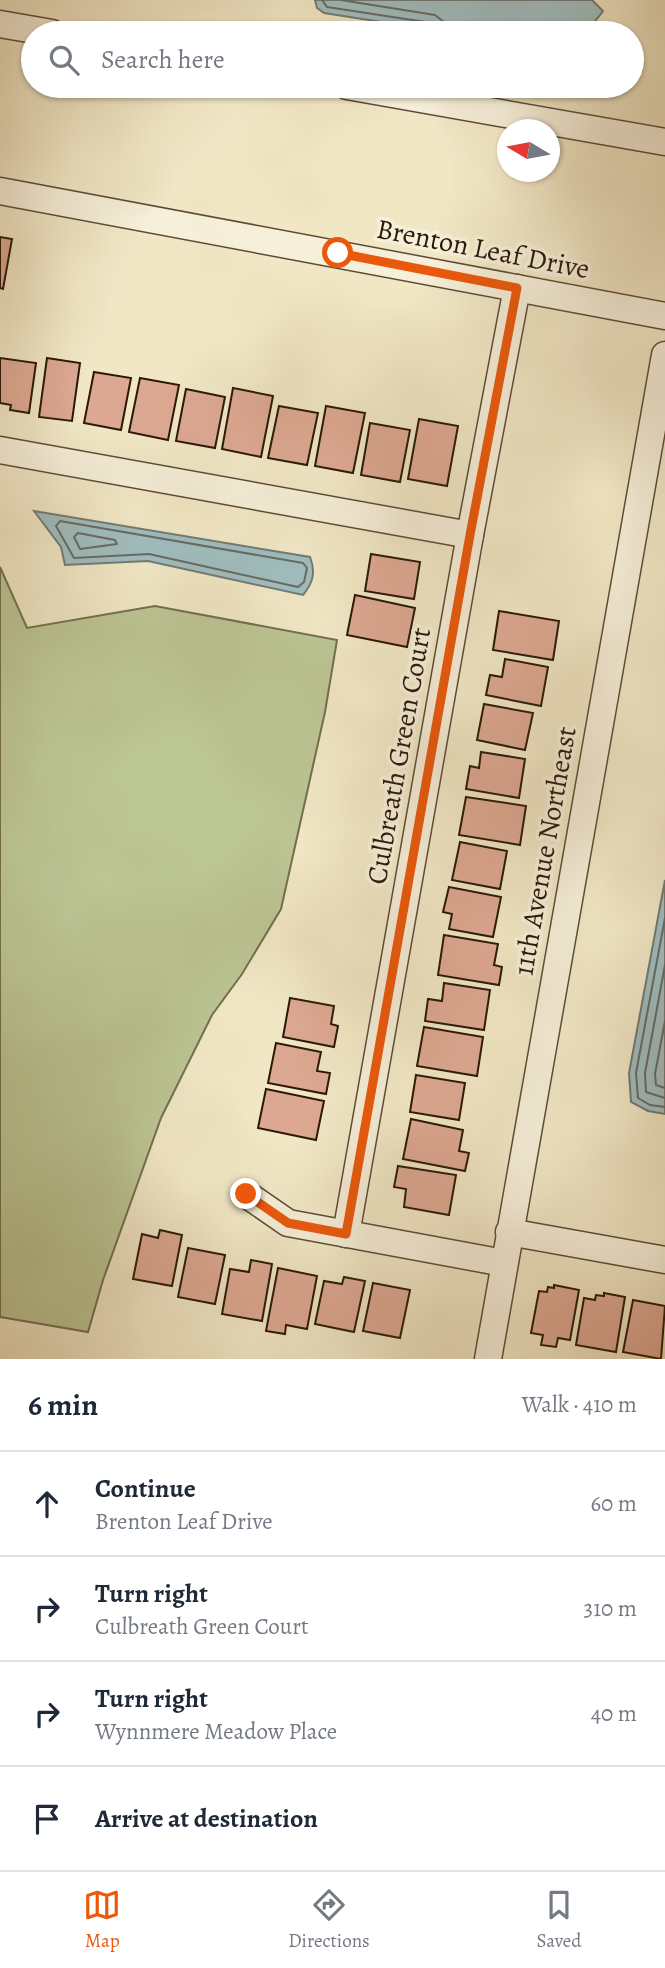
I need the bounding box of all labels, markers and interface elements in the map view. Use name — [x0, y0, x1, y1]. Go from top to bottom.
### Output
search box — [21, 21, 644, 98]
icon: search — [45, 41, 83, 79]
text: Search here — [101, 42, 225, 77]
north arrow — [497, 119, 560, 182]
street label: Brenton Leaf Drive — [373, 210, 593, 288]
route start — [322, 237, 353, 268]
street label: Culbreath Green Court — [358, 625, 440, 887]
street label: 11th Avenue Northeast — [504, 723, 586, 979]
route end — [230, 1178, 261, 1209]
text: 6 min — [28, 1385, 98, 1425]
text: Walk · 410 m — [522, 1389, 637, 1420]
text: Continue — [95, 1471, 196, 1506]
icon: ahead — [28, 1485, 66, 1523]
text: 60 m — [590, 1488, 637, 1519]
text: Brenton Leaf Drive — [95, 1506, 273, 1537]
text: Turn right — [95, 1576, 208, 1611]
icon: right — [28, 1590, 66, 1628]
text: 310 m — [584, 1593, 637, 1624]
text: Culbreath Green Court — [95, 1611, 309, 1642]
text: Turn right — [95, 1681, 208, 1716]
icon: right — [28, 1695, 66, 1733]
text: 40 m — [591, 1698, 637, 1729]
text: Wynnmere Meadow Place — [95, 1716, 337, 1747]
icon: arrive — [28, 1800, 66, 1838]
text: Arrive at destination — [95, 1801, 318, 1836]
tab: Map — [83, 1886, 121, 1954]
tab: Directions — [288, 1886, 370, 1954]
tab: Saved — [537, 1886, 582, 1954]

